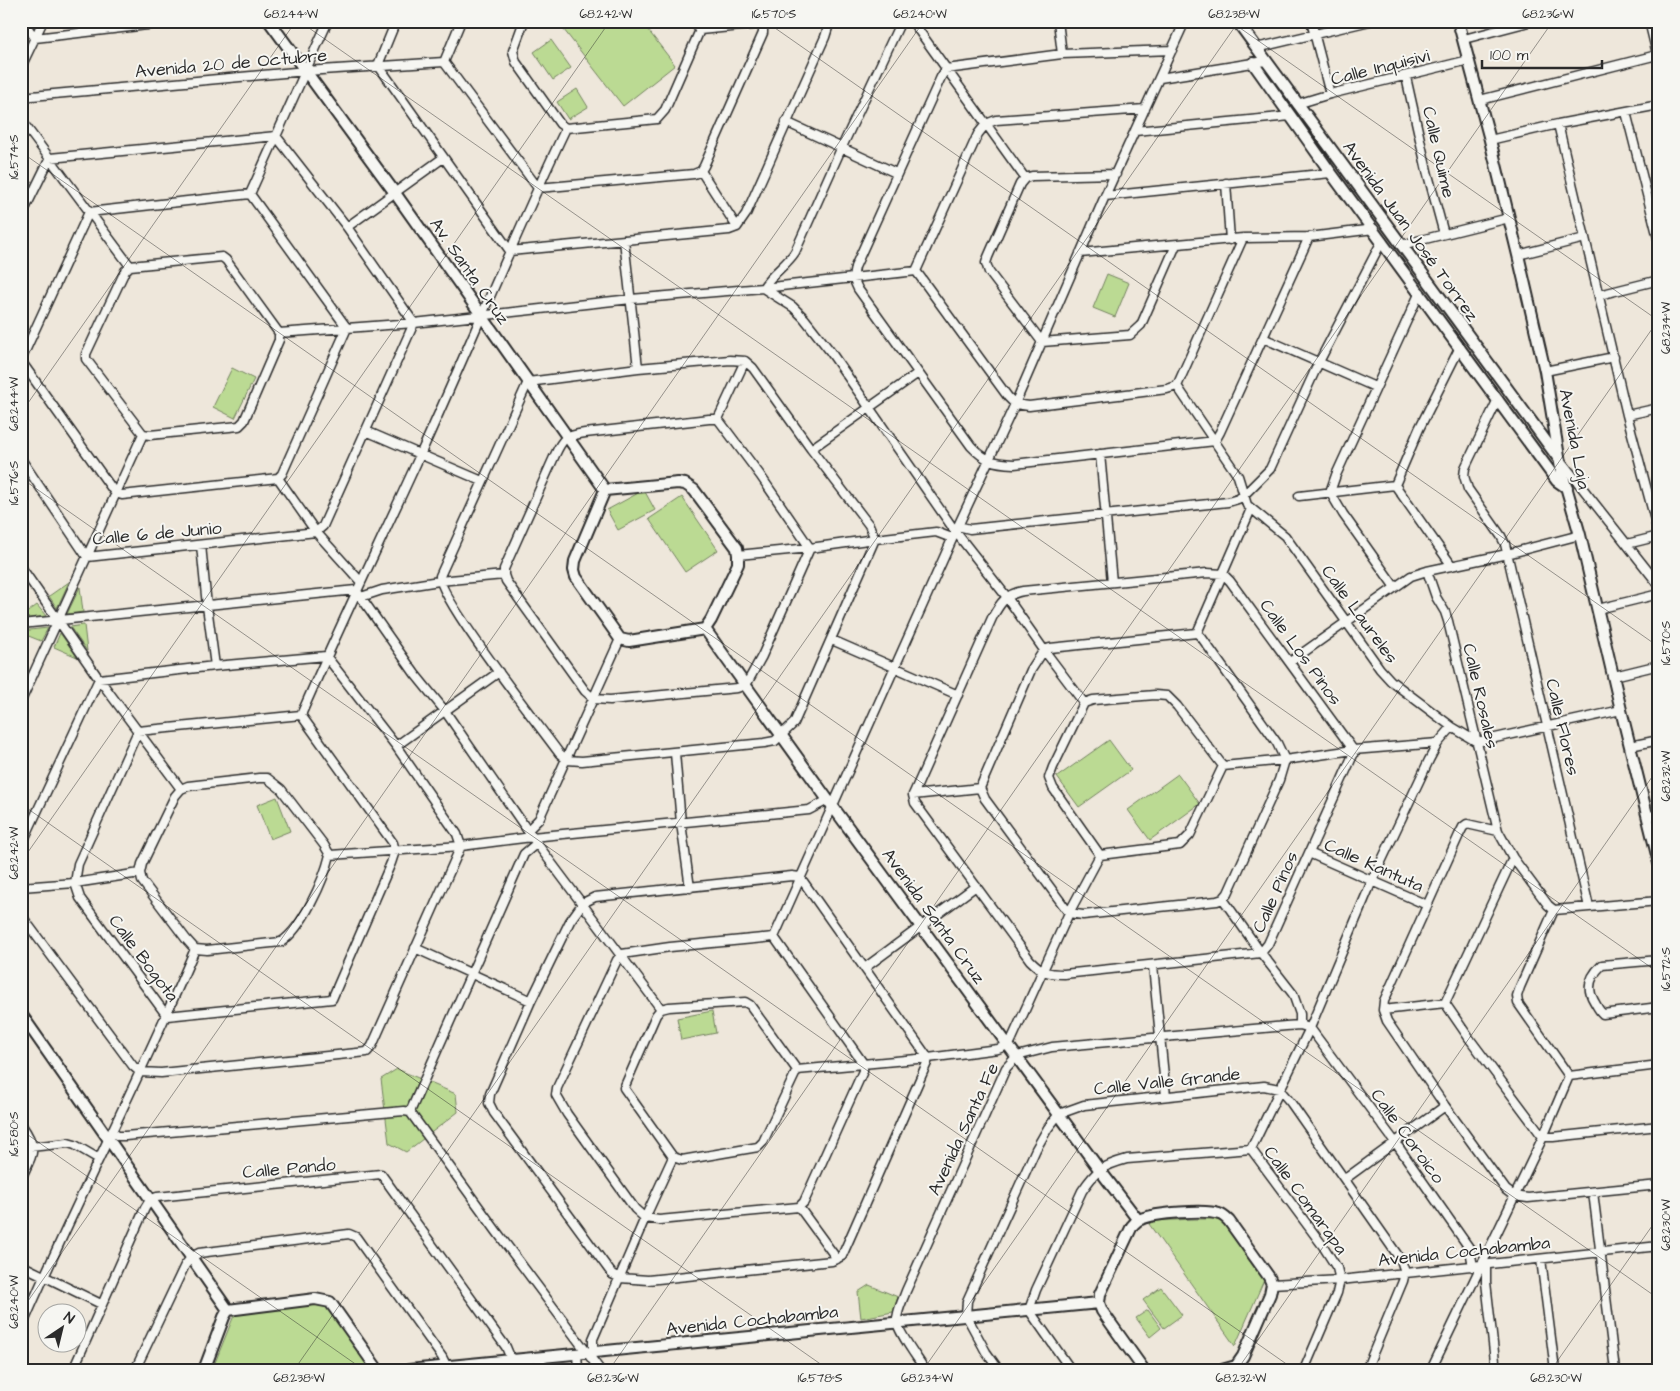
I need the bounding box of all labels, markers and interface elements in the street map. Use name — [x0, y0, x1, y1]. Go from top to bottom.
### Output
text: 68.244°W — [264, 6, 319, 23]
text: 68.242°W — [580, 6, 633, 23]
text: 16.570°S — [752, 6, 797, 23]
text: 68.240°W — [893, 6, 947, 23]
text: 68.238°W — [1208, 6, 1261, 23]
text: 68.236°W — [1522, 6, 1574, 23]
scale bar — [1482, 38, 1602, 70]
street label: Avenida 20 de Octubre — [134, 43, 328, 84]
street label: Calle Inquisivi — [1328, 43, 1432, 92]
text: 100 m — [1490, 45, 1529, 66]
street label: Calle Quime — [1416, 104, 1461, 200]
text: 16.574°S — [6, 134, 23, 180]
street label: Avenida Juan José Torrez — [1337, 136, 1485, 327]
street label: Av. Santa Cruz — [424, 213, 516, 330]
text: 68.234°W — [1658, 301, 1675, 354]
text: 68.244°W — [6, 376, 23, 431]
street label: Avenida Laja — [1553, 387, 1597, 491]
text: 16.576°S — [6, 460, 23, 505]
street label: Calle 6 de Junio — [91, 515, 223, 552]
street label: Calle Laureles — [1315, 560, 1404, 669]
street label: Calle Los Pinos — [1254, 594, 1348, 710]
text: 16.570°S — [1658, 620, 1675, 665]
street label: Calle Rosales — [1456, 641, 1505, 751]
street label: Calle Flores — [1539, 676, 1586, 778]
text: 68.232°W — [1658, 750, 1675, 801]
text: 68.242°W — [6, 826, 23, 879]
street label: Calle Kantuta — [1320, 832, 1427, 899]
street label: Avenida Santa Cruz — [876, 843, 991, 989]
street label: Calle Pinos — [1246, 847, 1305, 937]
street label: Calle Bogota — [102, 910, 185, 1008]
text: 16.572°S — [1658, 947, 1675, 991]
street label: Avenida Santa Fe — [922, 1059, 1005, 1200]
street label: Calle Valle Grande — [1093, 1061, 1242, 1102]
street label: Calle Coroico — [1365, 1084, 1451, 1189]
text: 16.580°S — [6, 1111, 23, 1156]
street label: Calle Comarapa — [1258, 1141, 1354, 1260]
street label: Calle Pando — [241, 1152, 337, 1185]
text: 68.230°W — [1658, 1199, 1675, 1251]
street label: Avenida Cochabamba — [1377, 1230, 1551, 1273]
text: 68.240°W — [6, 1275, 23, 1329]
street label: Avenida Cochabamba — [665, 1299, 839, 1342]
north arrow — [38, 1304, 88, 1354]
text: N — [60, 1307, 78, 1329]
text: 68.238°W — [273, 1370, 326, 1387]
text: 68.236°W — [587, 1370, 639, 1387]
text: 16.578°S — [798, 1370, 843, 1387]
text: 68.234°W — [901, 1370, 954, 1387]
text: 68.232°W — [1216, 1370, 1267, 1387]
text: 68.230°W — [1530, 1370, 1582, 1387]

